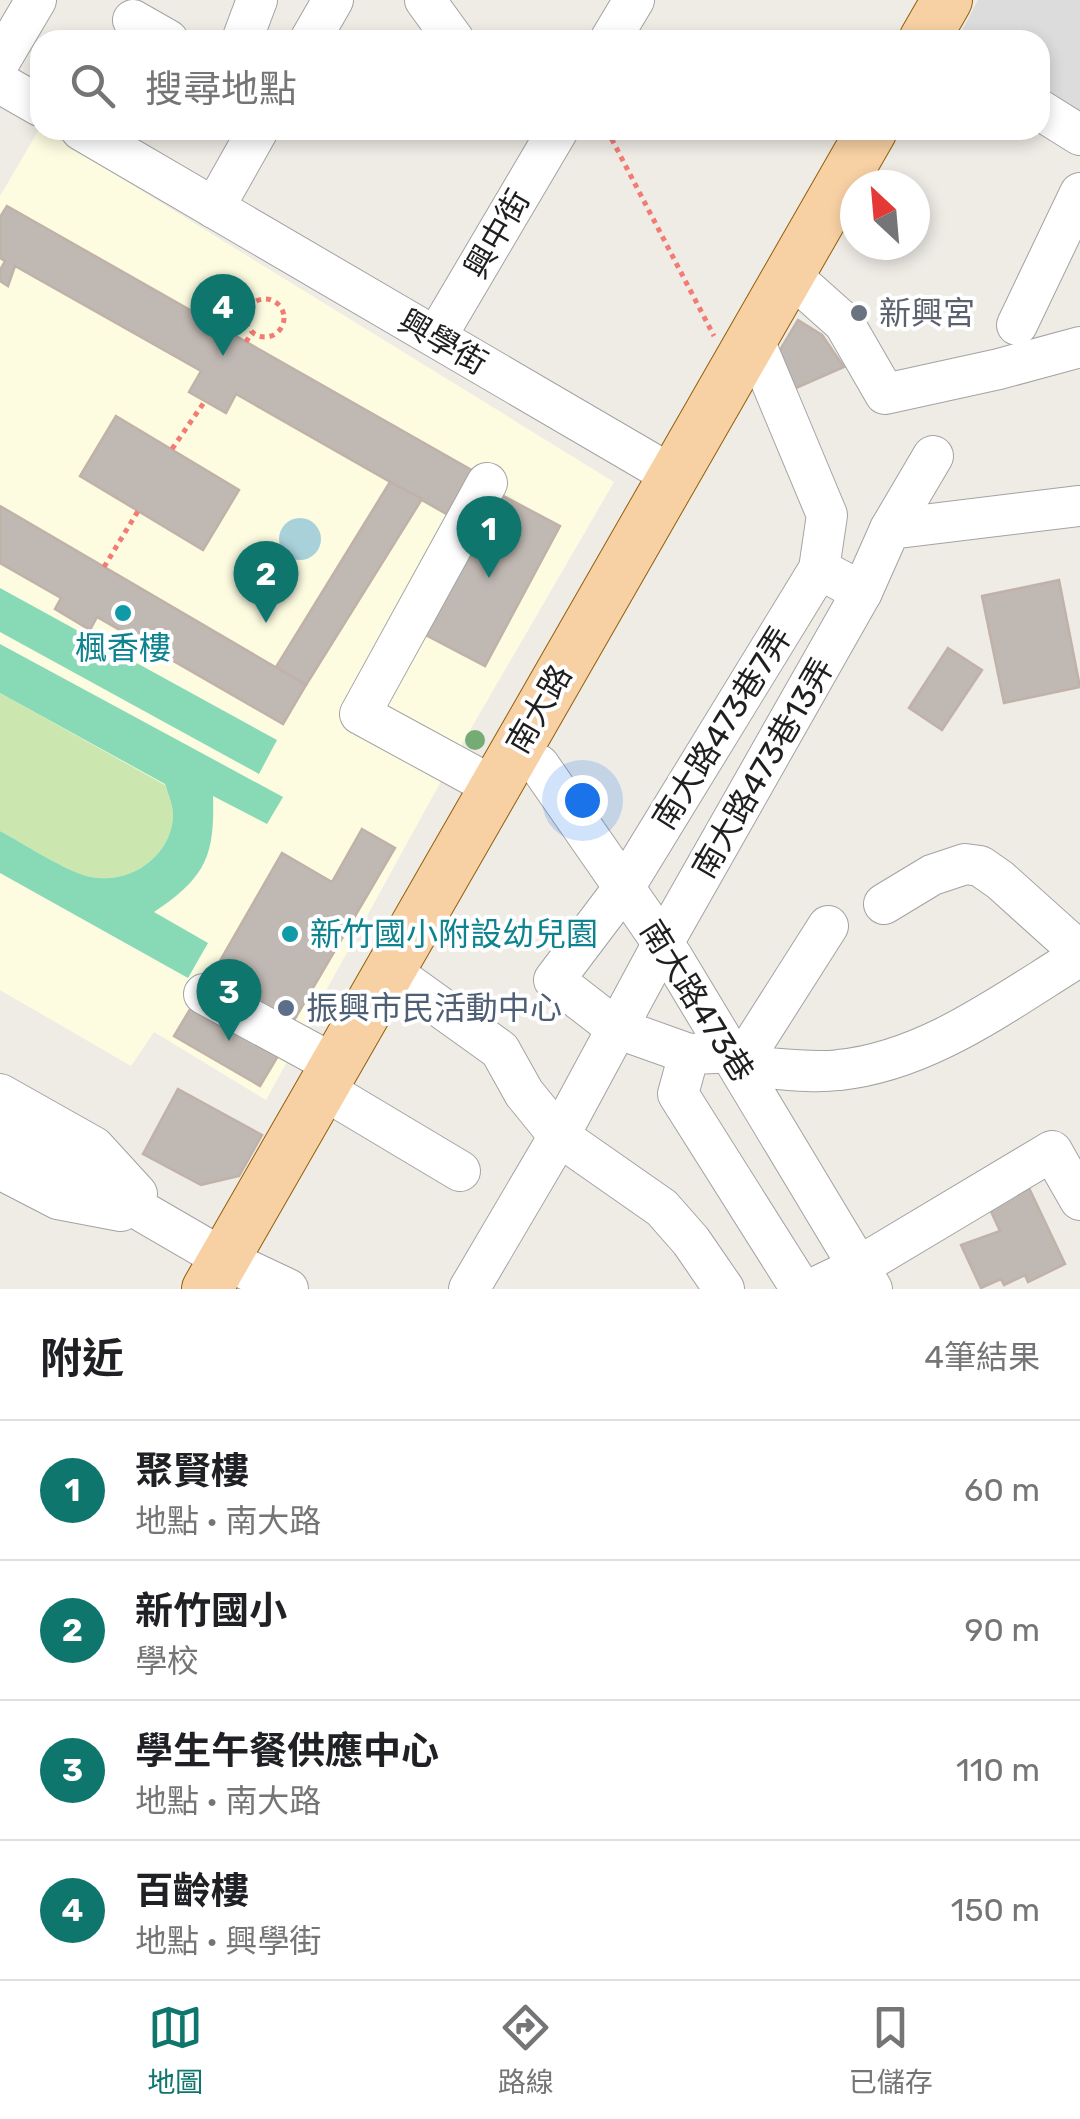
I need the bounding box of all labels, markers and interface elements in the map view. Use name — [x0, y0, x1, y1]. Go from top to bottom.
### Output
search box — [30, 30, 1050, 140]
icon: search — [65, 58, 120, 113]
text: 搜尋地點 — [145, 66, 297, 112]
north arrow — [840, 170, 930, 260]
street label: 興中街 — [457, 183, 537, 285]
pin: 4 — [190, 274, 256, 356]
place label: 新興宮 — [879, 294, 975, 332]
street label: 興學街 — [392, 302, 494, 382]
marker: 新興宮 — [848, 302, 870, 324]
pin: 1 — [456, 496, 522, 578]
pin: 2 — [234, 540, 298, 623]
marker: 楓香樓 — [112, 602, 134, 624]
street label: 南大路473巷7弄 — [645, 620, 799, 836]
place label: 楓香樓 — [75, 629, 171, 667]
street label: 南大路473巷13弄 — [685, 651, 841, 885]
street label: 南大路 — [499, 658, 579, 760]
your location — [557, 775, 608, 826]
street label: 南大路473巷 — [632, 913, 762, 1089]
place label: 新竹國小附設幼兒園 — [310, 915, 598, 953]
marker: 新竹國小附設幼兒園 — [279, 923, 301, 945]
pin: 3 — [196, 958, 262, 1041]
place label: 振興市民活動中心 — [306, 989, 562, 1027]
marker: 振興市民活動中心 — [275, 997, 297, 1019]
text: 附近 — [40, 1334, 124, 1384]
text: 4筆結果 — [924, 1338, 1040, 1376]
text: 聚賢樓 — [135, 1448, 249, 1494]
text: 1 — [65, 1471, 80, 1509]
text: 60 m — [964, 1471, 1040, 1509]
text: 地點 · 南大路 — [135, 1502, 321, 1540]
text: 新竹國小 — [135, 1588, 287, 1634]
text: 2 — [62, 1611, 83, 1649]
text: 90 m — [964, 1611, 1040, 1649]
text: 學校 — [135, 1642, 199, 1680]
text: 學生午餐供應中心 — [135, 1728, 439, 1774]
text: 3 — [62, 1751, 83, 1789]
text: 110 m — [956, 1751, 1040, 1789]
text: 地點 · 南大路 — [135, 1782, 321, 1820]
text: 百齡樓 — [135, 1868, 249, 1914]
text: 4 — [62, 1891, 83, 1929]
text: 150 m — [951, 1891, 1040, 1929]
text: 地點 · 興學街 — [135, 1922, 321, 1960]
tab: 地圖 — [147, 2000, 203, 2100]
tab: 路線 — [498, 2000, 554, 2100]
tab: 已儲存 — [849, 2000, 933, 2100]

